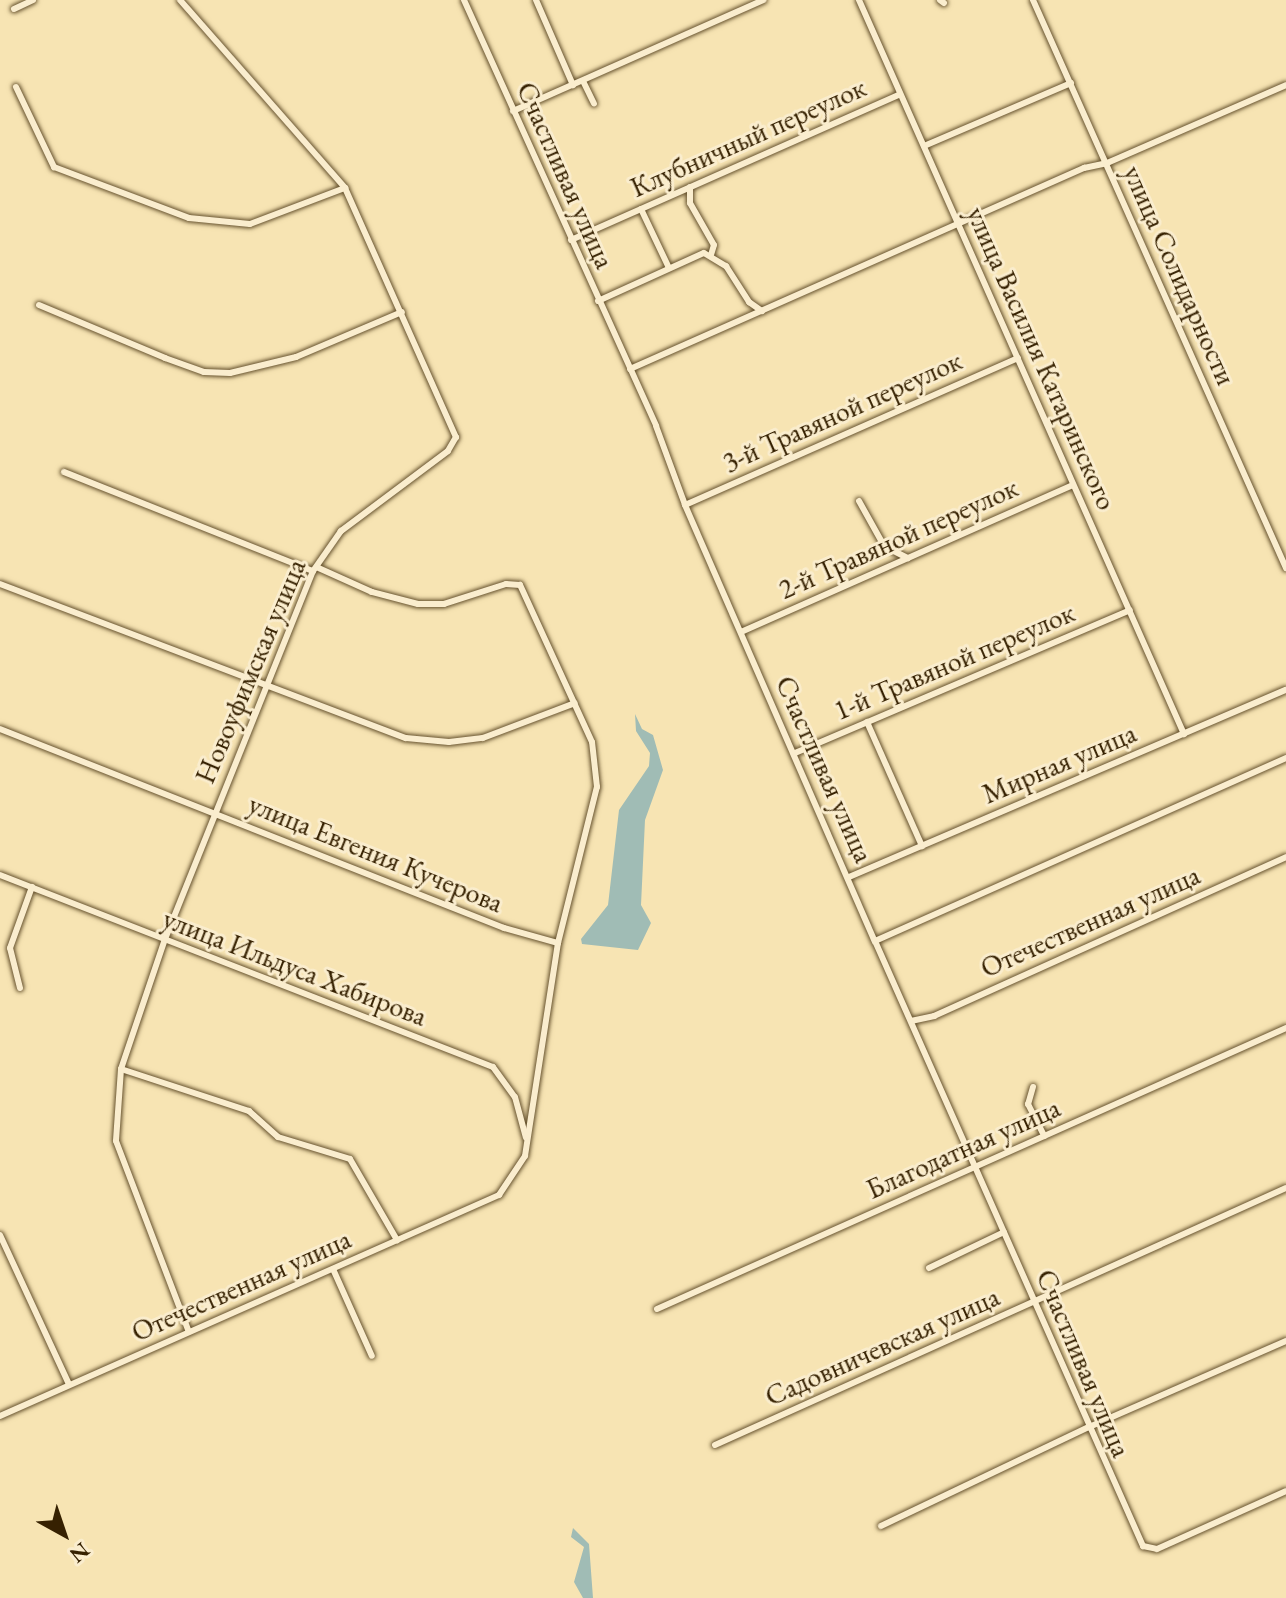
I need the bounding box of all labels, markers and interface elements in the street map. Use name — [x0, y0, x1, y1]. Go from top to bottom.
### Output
street label: Клубничный переулок — [625, 70, 871, 204]
street label: Счастливая улица — [510, 77, 622, 273]
street label: улица Солидарности — [1116, 160, 1244, 390]
street label: улица Василия Катаринского — [960, 201, 1124, 515]
street label: 3-й Травяной переулок — [717, 343, 967, 479]
street label: 2-й Травяной переулок — [773, 470, 1023, 606]
street label: Новоуфимская улица — [188, 554, 312, 788]
street label: 1-й Травяной переулок — [829, 595, 1079, 727]
street label: Счастливая улица — [769, 671, 881, 867]
street label: Мирная улица — [977, 716, 1141, 810]
street label: улица Евгения Кучерова — [244, 787, 508, 919]
street label: Отечественная улица — [975, 858, 1205, 984]
street label: улица Ильдуса Хабирова — [158, 901, 432, 1033]
street label: Благодатная улица — [861, 1090, 1065, 1206]
street label: Отечественная улица — [126, 1222, 356, 1348]
street label: Счастливая улица — [1029, 1264, 1139, 1462]
street label: Садовничевская улица — [760, 1279, 1004, 1413]
north arrow — [24, 1494, 104, 1574]
text: N — [64, 1536, 96, 1570]

